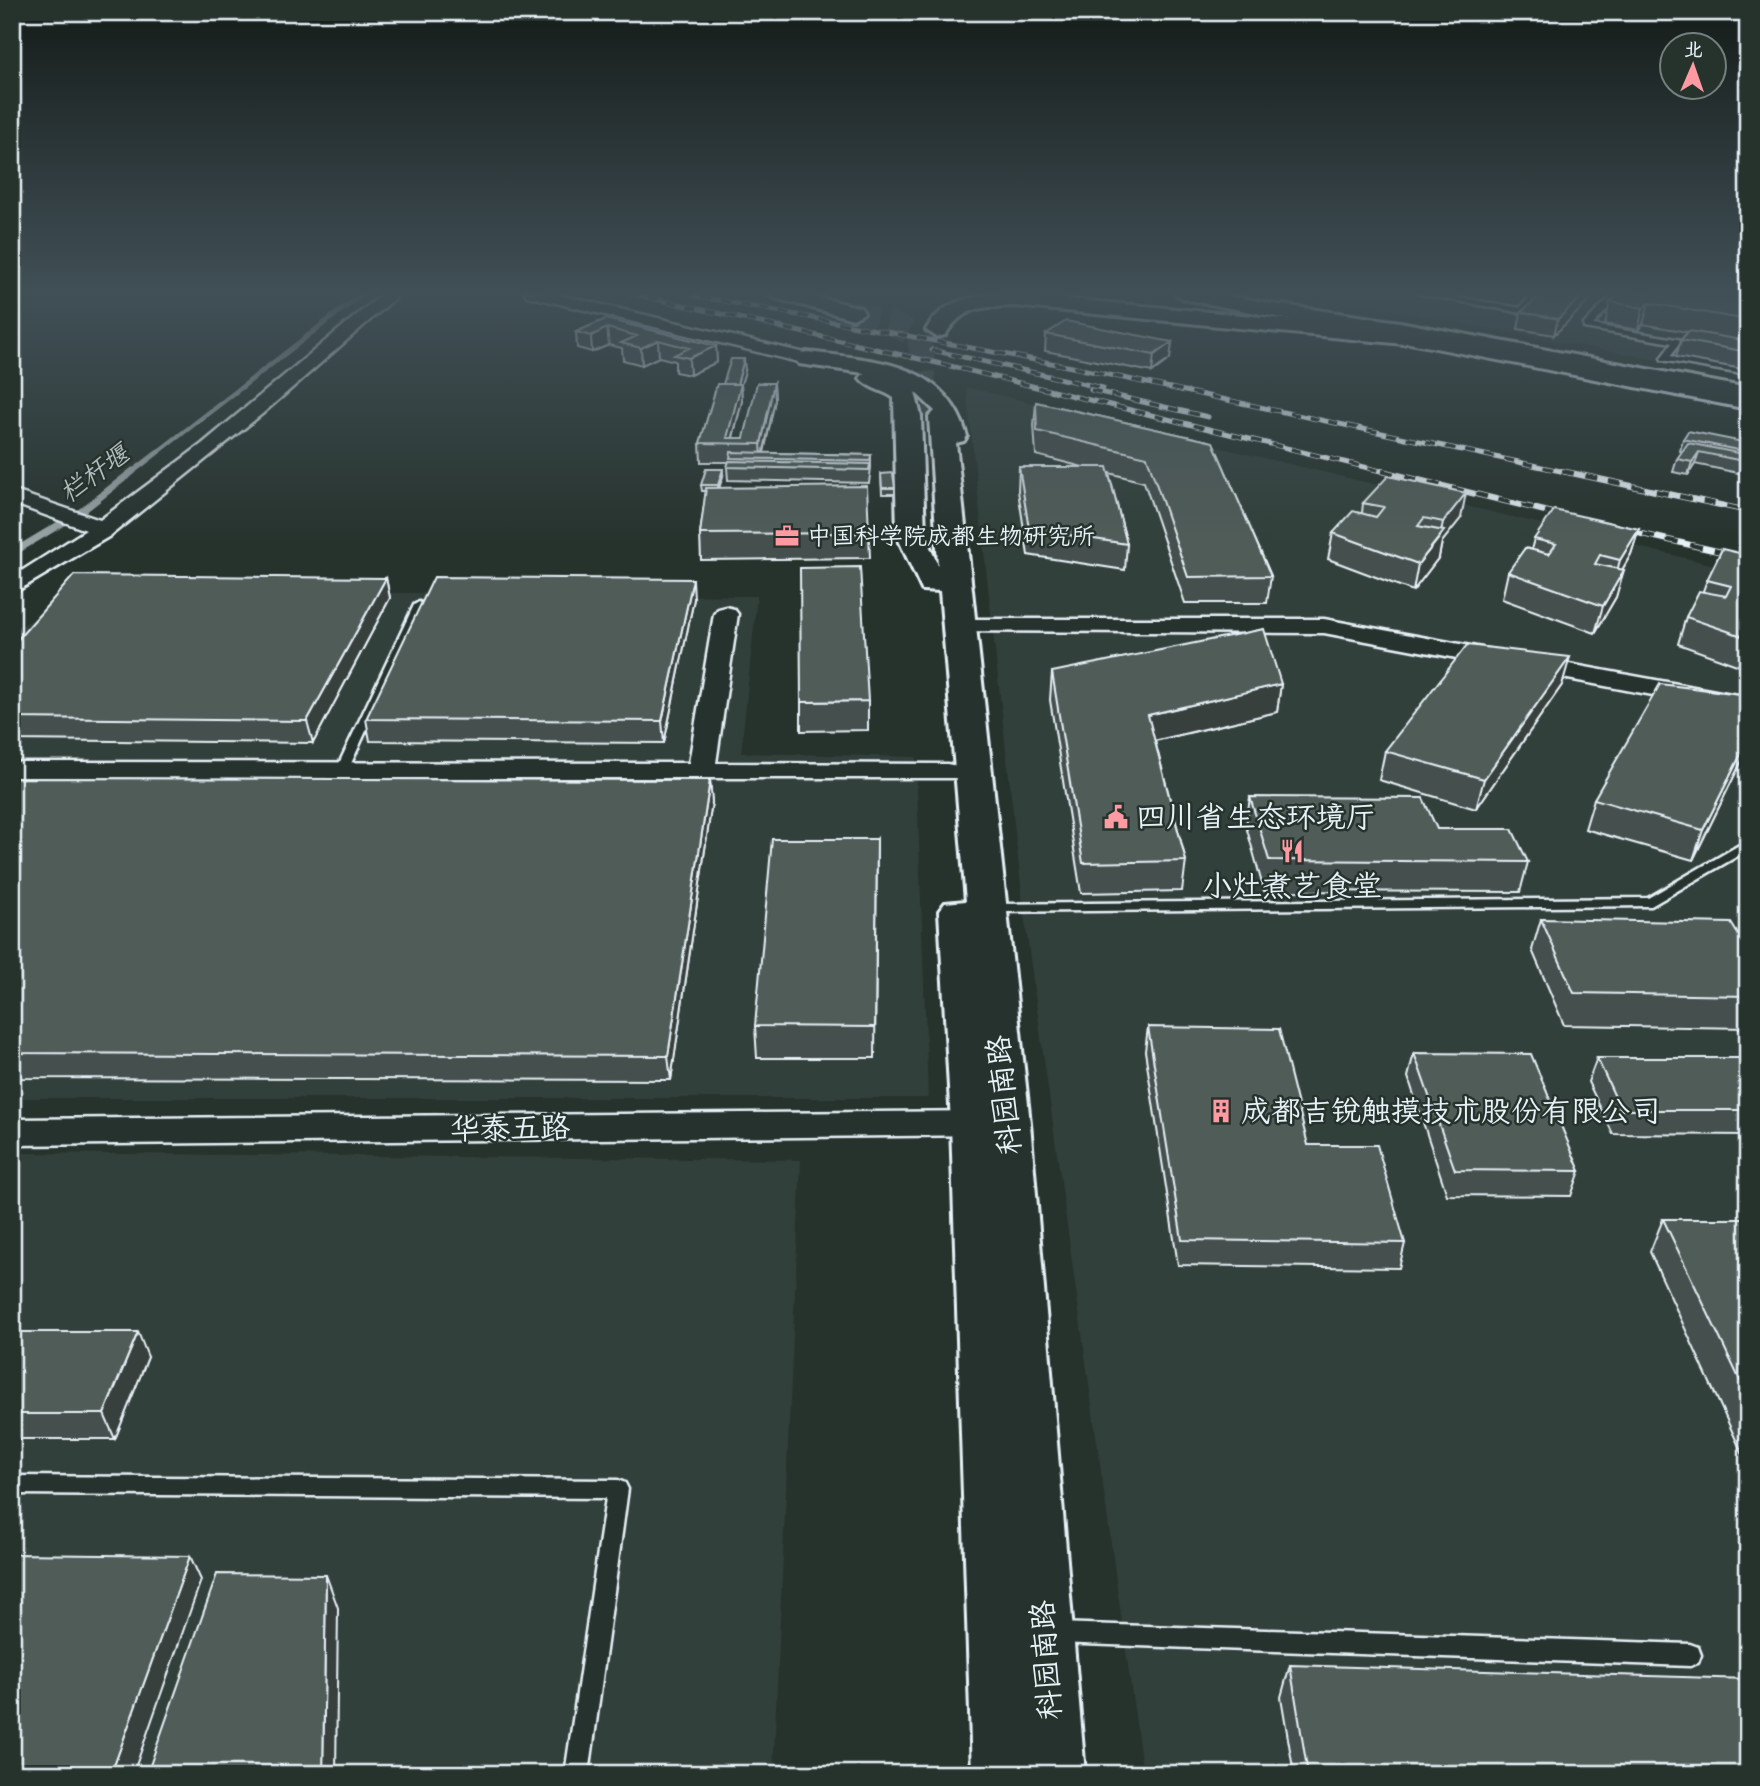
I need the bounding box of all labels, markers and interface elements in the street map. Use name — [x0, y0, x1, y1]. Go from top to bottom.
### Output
north arrow — [1658, 32, 1728, 102]
text: 北 — [1684, 38, 1703, 65]
water label: 栏杆堰 — [53, 435, 141, 514]
place label: 中国科学院成都生物研究所 — [807, 521, 1095, 556]
office icon: 中国科学院成都生物研究所 — [773, 522, 801, 550]
place label: 四川省生态环境厅 — [1136, 798, 1376, 842]
public building icon: 四川省生态环境厅 — [1102, 803, 1130, 831]
restaurant icon: 小灶煮艺食堂 — [1278, 837, 1306, 865]
place label: 小灶煮艺食堂 — [1202, 867, 1382, 911]
street label: 科园南路 — [979, 1033, 1035, 1157]
place label: 成都吉锐触摸技术股份有限公司 — [1241, 1092, 1661, 1136]
building icon: 成都吉锐触摸技术股份有限公司 — [1207, 1097, 1235, 1125]
street label: 华泰五路 — [450, 1108, 570, 1154]
street label: 科园南路 — [1023, 1598, 1075, 1721]

